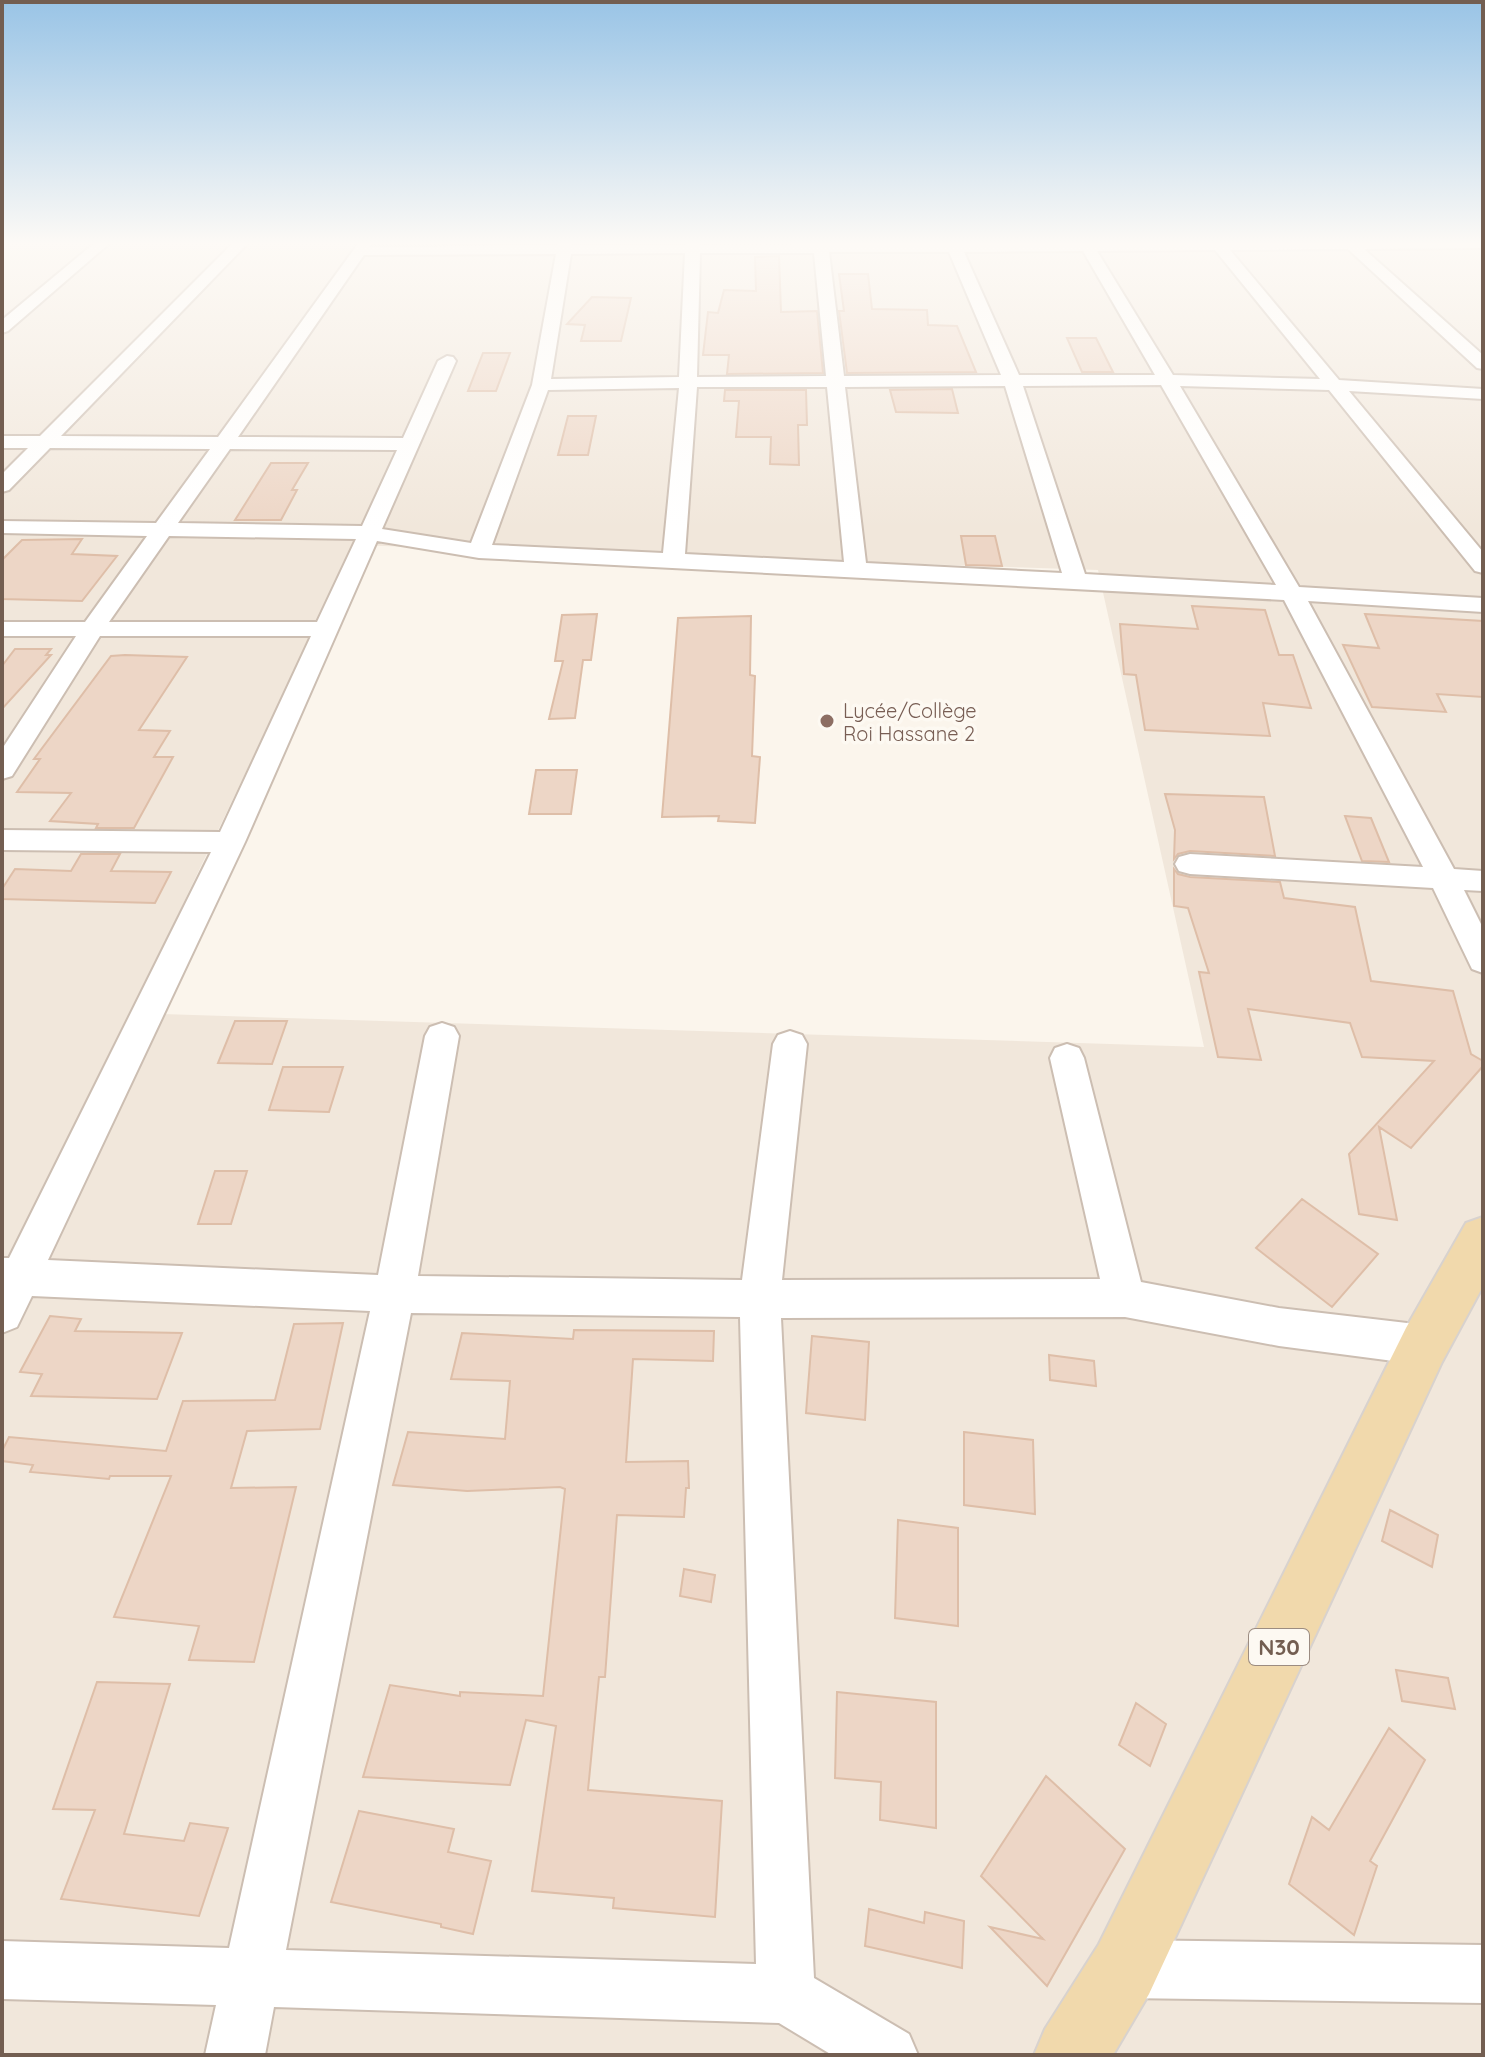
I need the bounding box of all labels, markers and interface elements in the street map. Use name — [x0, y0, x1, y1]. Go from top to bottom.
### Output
place label: Lycée/Collège Roi Hassane 2 — [843, 698, 977, 746]
marker: Lycée/Collège Roi Hassane 2 — [818, 712, 836, 730]
road number: N30 — [1249, 1629, 1309, 1665]

